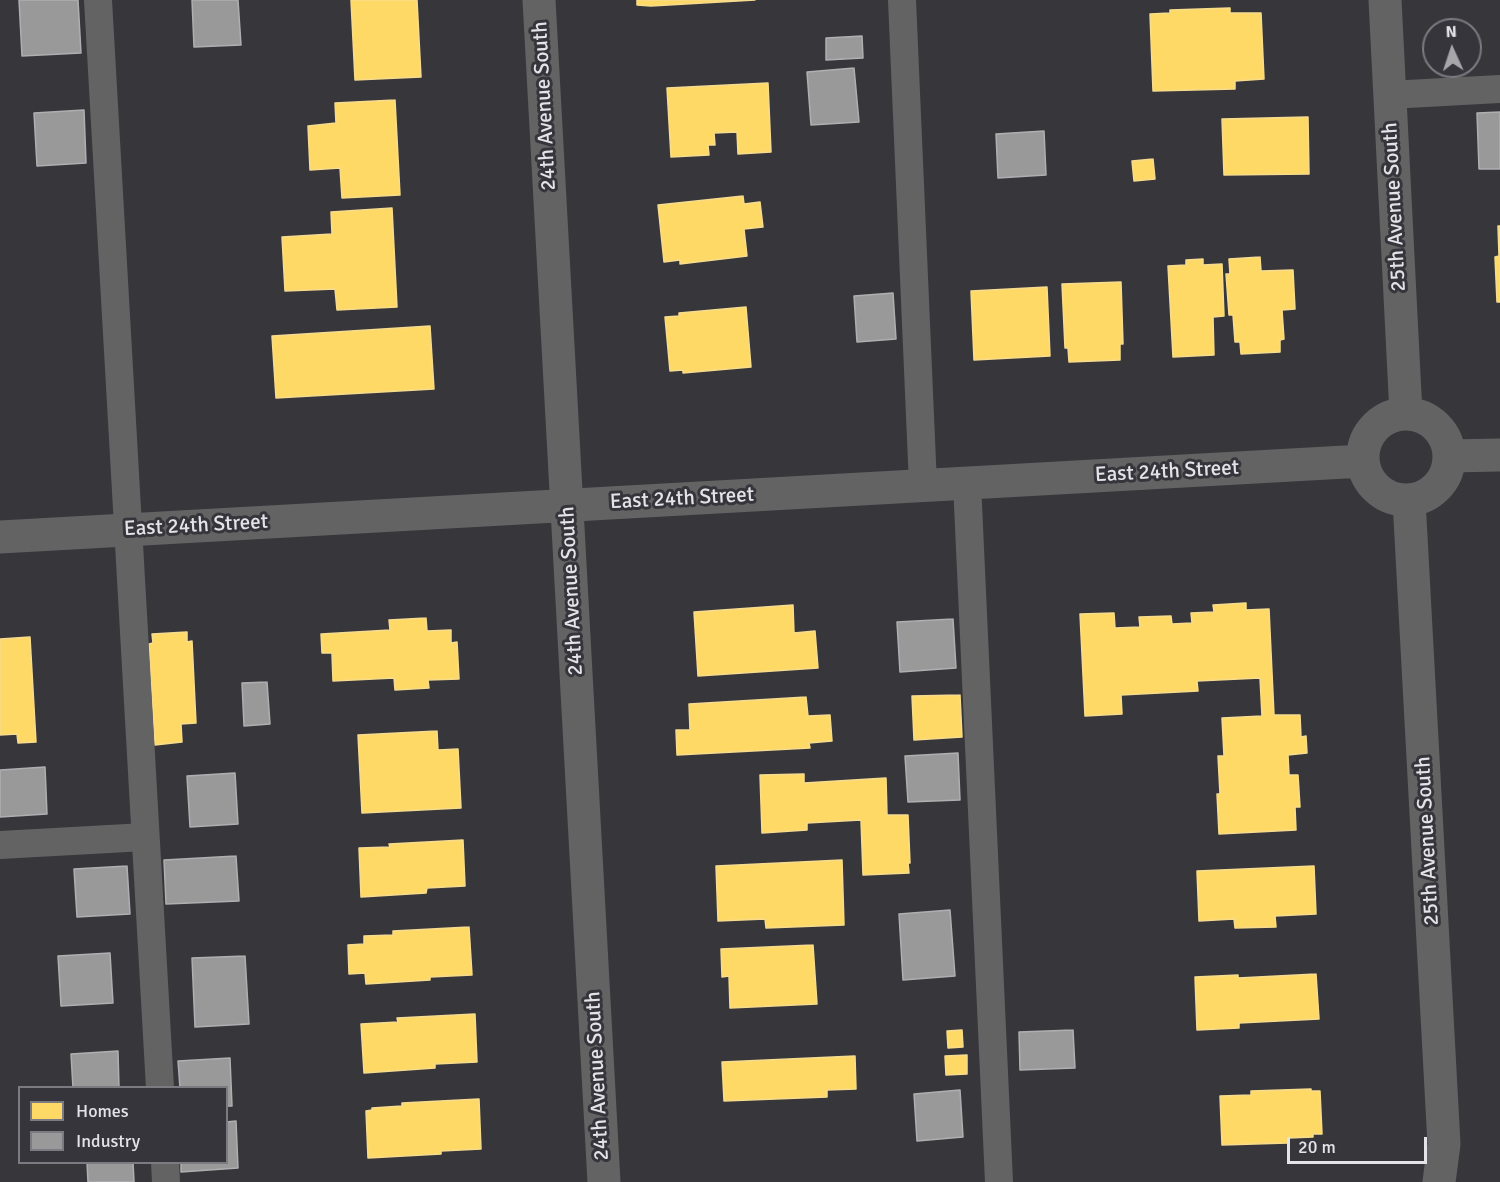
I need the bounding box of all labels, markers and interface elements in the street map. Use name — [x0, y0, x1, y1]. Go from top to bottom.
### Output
north arrow — [1422, 18, 1482, 78]
street label: 24th Avenue South — [528, 21, 562, 191]
text: N — [1445, 22, 1457, 42]
street label: 25th Avenue South — [1378, 122, 1412, 292]
street label: East 24th Street — [1094, 456, 1240, 488]
street label: East 24th Street — [609, 483, 755, 515]
street label: 24th Avenue South — [555, 506, 589, 676]
street label: East 24th Street — [123, 510, 269, 542]
street label: 25th Avenue South — [1411, 756, 1445, 926]
street label: 24th Avenue South — [581, 991, 615, 1161]
legend — [18, 1086, 228, 1164]
text: Homes — [76, 1100, 129, 1122]
scale bar — [1290, 1125, 1430, 1163]
text: Industry — [76, 1130, 140, 1152]
text: 20 m — [1298, 1136, 1336, 1158]

